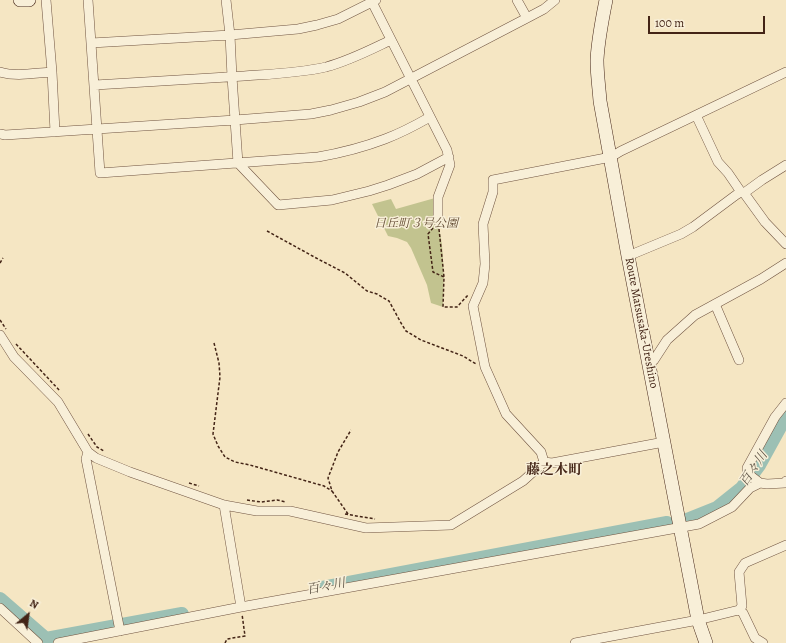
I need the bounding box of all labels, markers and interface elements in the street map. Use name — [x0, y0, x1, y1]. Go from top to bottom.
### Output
scale bar — [650, 8, 767, 34]
text: 100 m — [655, 15, 684, 31]
park label: 日丘町３号公園 — [374, 217, 458, 231]
street label: Route Matsusaka-Ureshino — [621, 256, 661, 390]
water label: 百々川 — [737, 448, 771, 490]
district label: 藤之木町 — [526, 463, 582, 479]
water label: 百々川 — [305, 576, 347, 598]
north arrow — [8, 595, 48, 635]
text: N — [27, 596, 41, 613]

